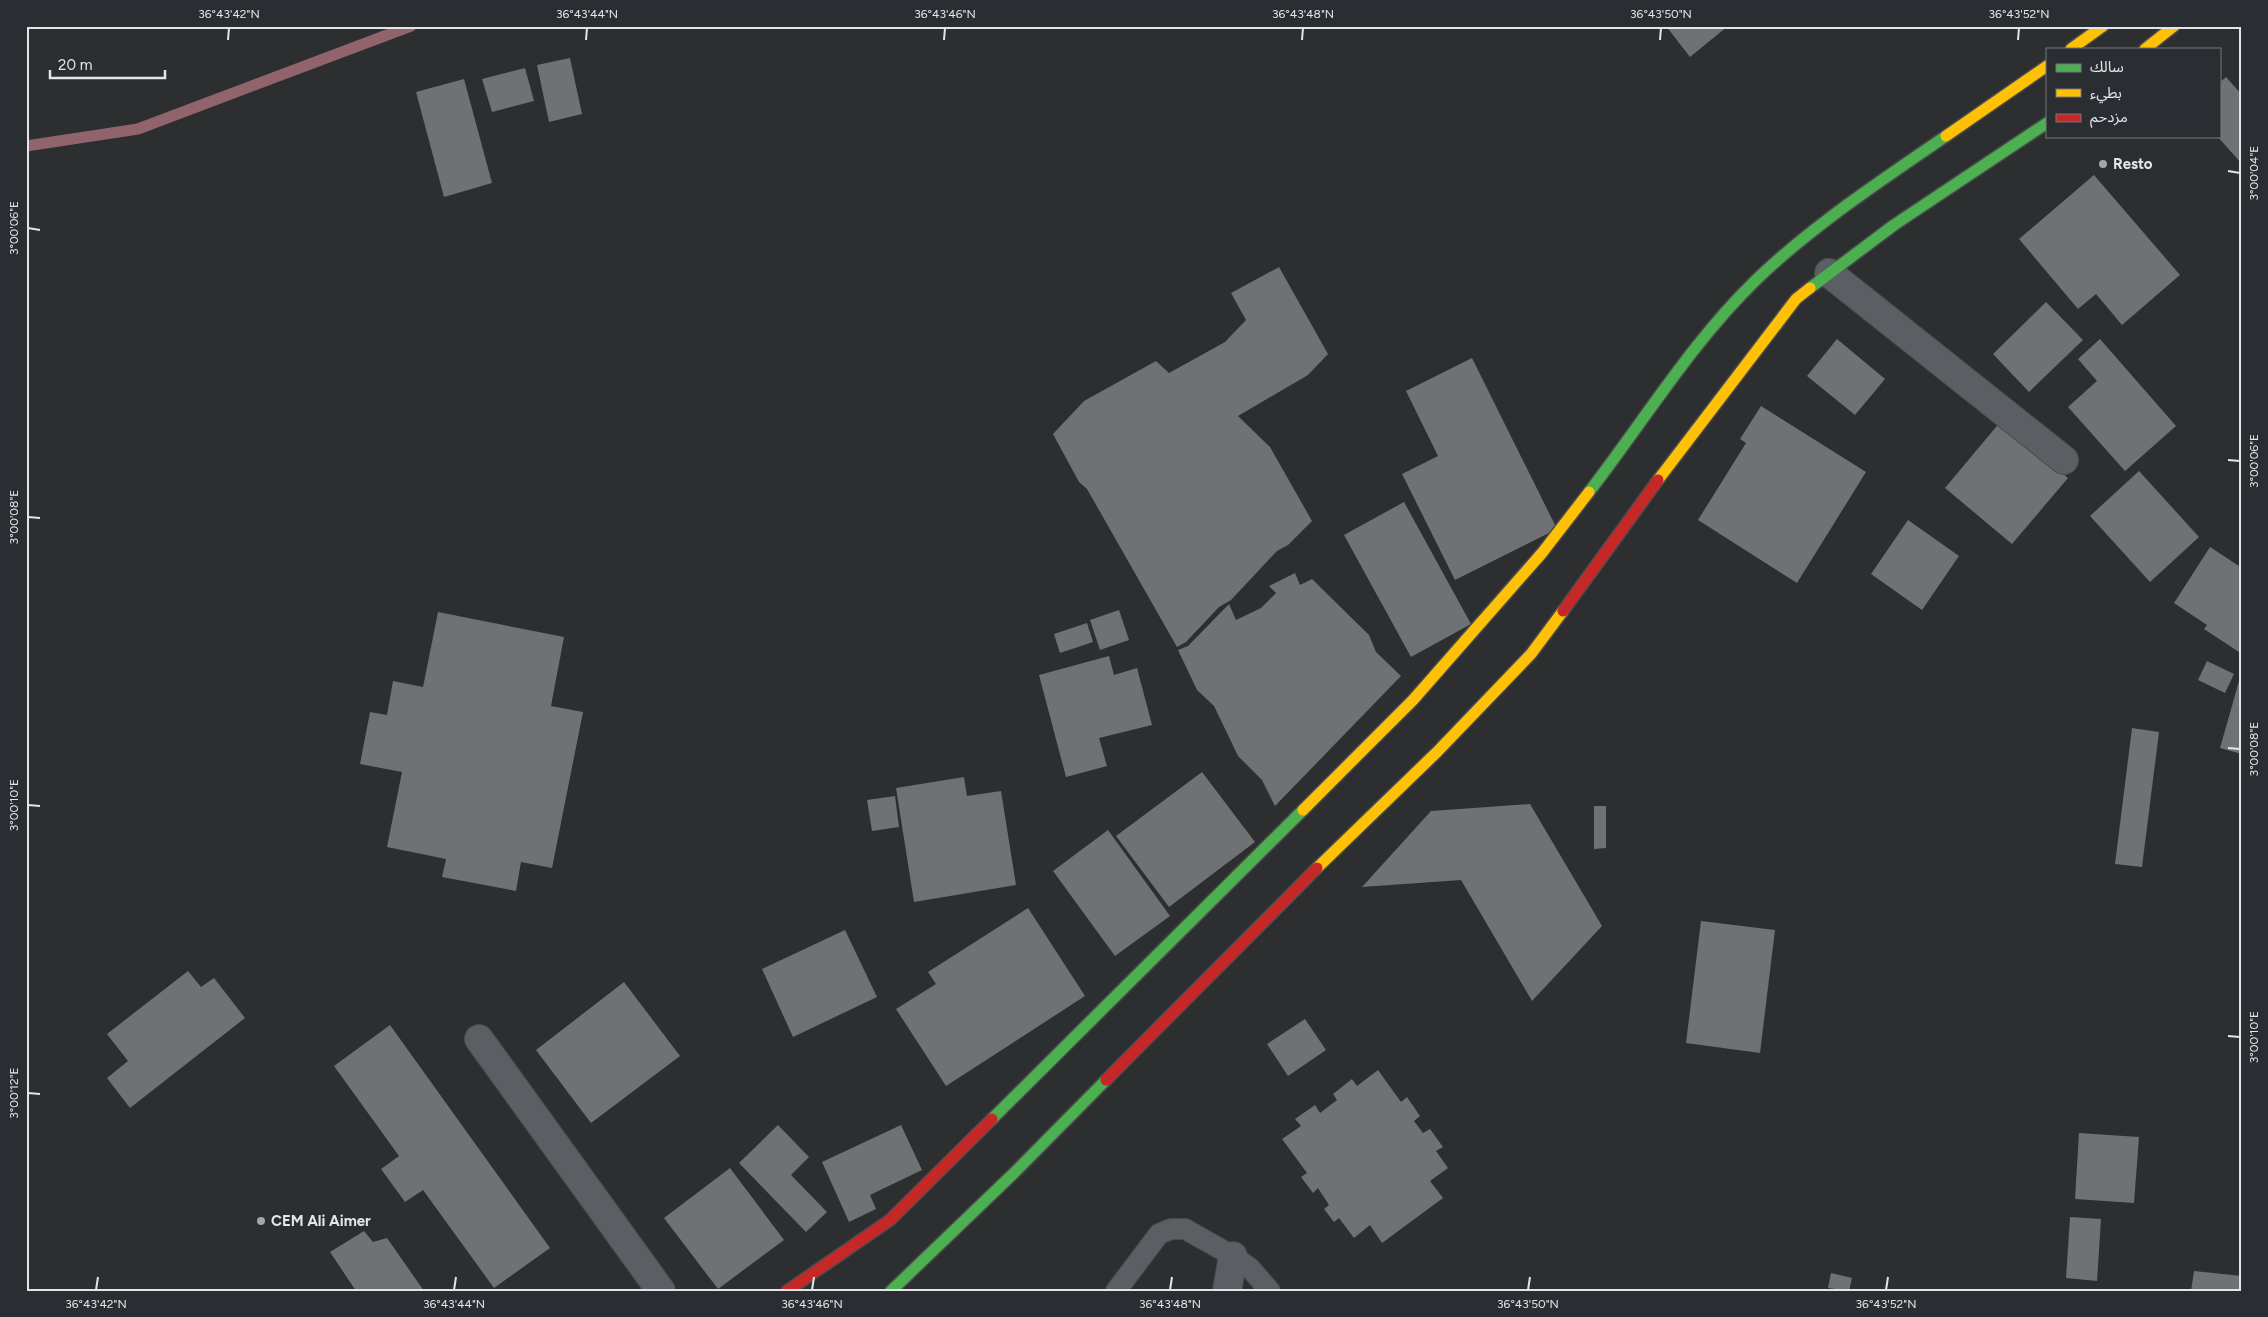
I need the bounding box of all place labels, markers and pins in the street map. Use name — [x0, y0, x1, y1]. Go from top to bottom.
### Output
place label: Resto — [2113, 155, 2153, 173]
marker: Resto — [2097, 158, 2109, 170]
place label: CEM Ali Aimer — [271, 1212, 371, 1230]
marker: CEM Ali Aimer — [255, 1215, 267, 1227]

